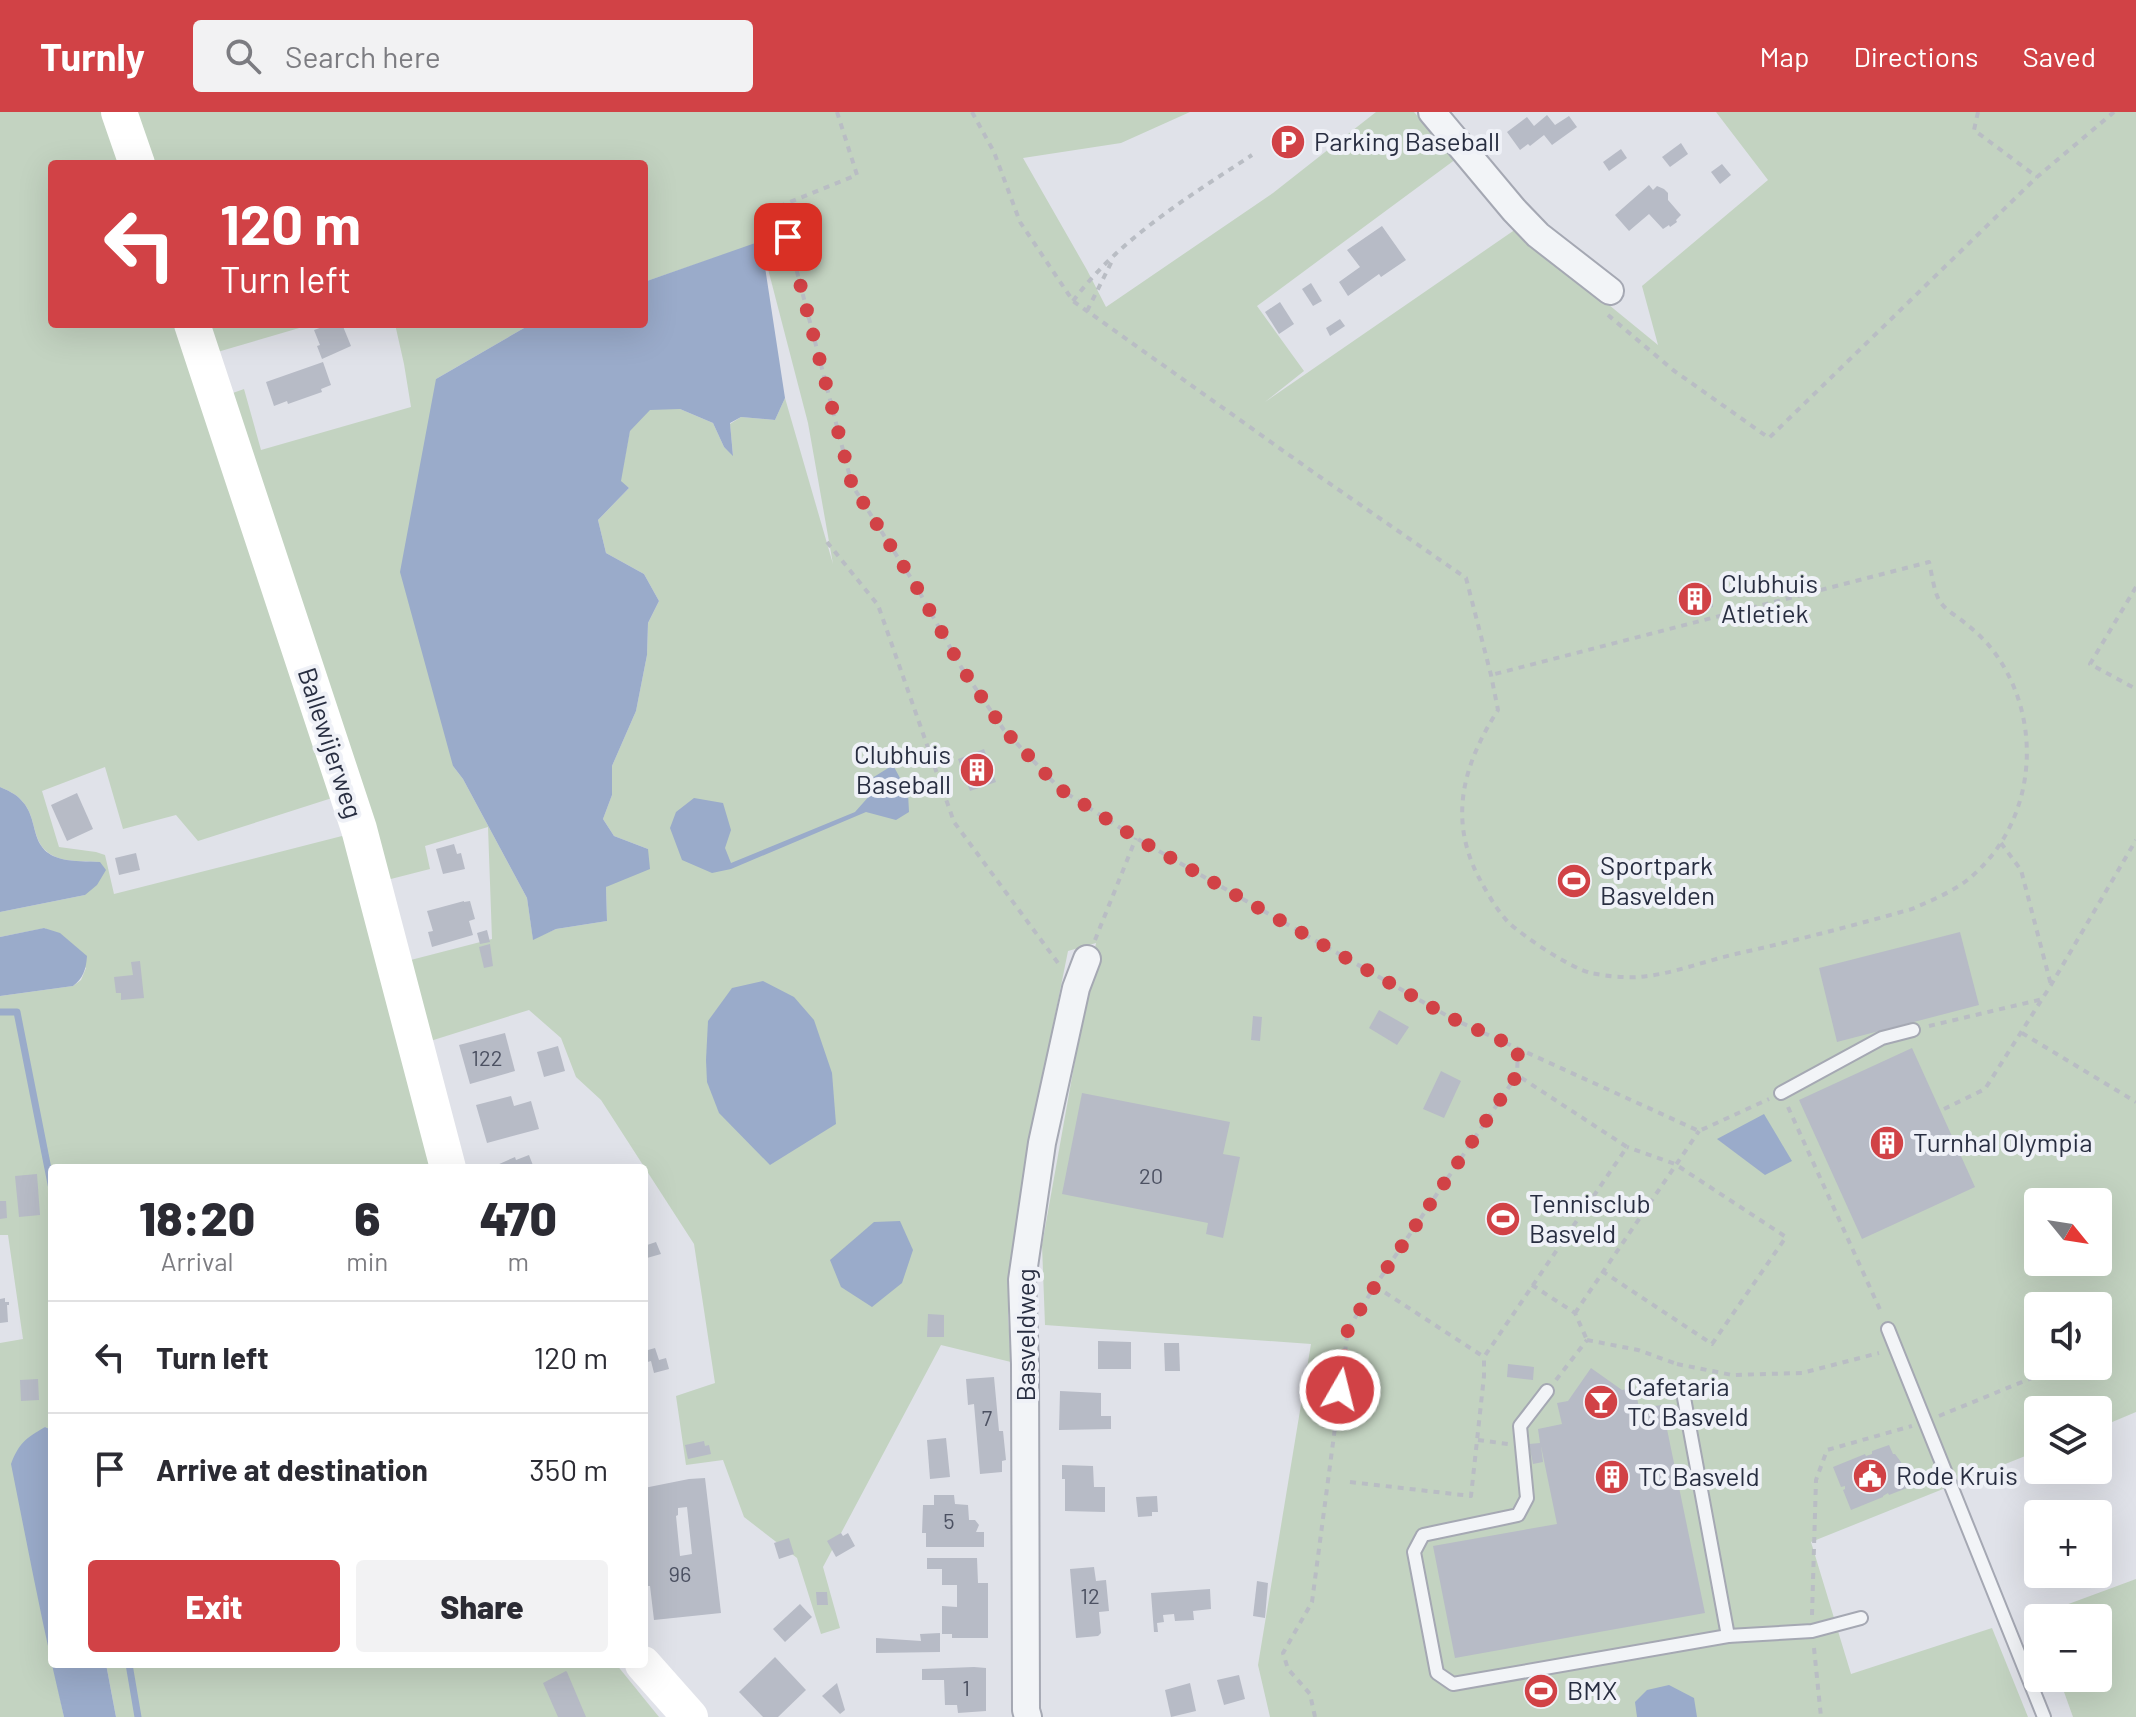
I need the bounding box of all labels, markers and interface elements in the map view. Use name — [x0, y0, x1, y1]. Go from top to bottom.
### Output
search box — [193, 20, 753, 92]
text: Turnly — [40, 33, 145, 79]
icon: search — [221, 34, 265, 78]
text: Search here — [285, 38, 441, 74]
text: Map — [1760, 39, 1809, 73]
text: Directions — [1853, 39, 1979, 73]
text: Saved — [2023, 39, 2096, 73]
parking icon: Parking Baseball — [1269, 123, 1307, 161]
place label: Parking Baseball — [1314, 125, 1500, 156]
text: 120 m — [220, 189, 361, 256]
icon: left — [88, 192, 192, 296]
pin — [754, 203, 822, 271]
icon: arrive — [766, 215, 810, 259]
text: Turn left — [220, 257, 351, 300]
place label: Clubhuis Atletiek — [1721, 567, 1818, 628]
building icon: Clubhuis Atletiek — [1676, 580, 1714, 618]
street label: Ballewijerweg — [292, 663, 370, 822]
place label: Clubhuis Baseball — [854, 738, 951, 799]
building icon: Clubhuis Baseball — [958, 751, 996, 789]
place label: Sportpark Basvelden — [1600, 849, 1715, 910]
sports icon: Sportpark Basvelden — [1555, 862, 1593, 900]
house number: 122 — [471, 1044, 503, 1070]
building icon: Turnhal Olympia — [1868, 1124, 1906, 1162]
place label: Turnhal Olympia — [1913, 1126, 2092, 1157]
house number: 20 — [1139, 1162, 1163, 1188]
place label: Tennisclub Basveld — [1529, 1187, 1651, 1248]
text: 18:20 — [139, 1188, 255, 1246]
text: 6 — [354, 1188, 380, 1246]
text: 470 — [479, 1188, 557, 1246]
north arrow — [2024, 1188, 2112, 1276]
map controls — [2024, 1188, 2112, 1692]
sports icon: Tennisclub Basveld — [1484, 1200, 1522, 1238]
text: Arrival — [161, 1245, 233, 1276]
text: min — [346, 1245, 388, 1276]
text: m — [507, 1245, 529, 1276]
street label: Basveldweg — [1009, 1268, 1040, 1402]
button: sound — [2024, 1292, 2112, 1380]
icon: left — [88, 1335, 132, 1379]
text: Turn left — [156, 1339, 269, 1375]
text: 120 m — [534, 1339, 608, 1375]
position arrow — [1298, 1348, 1382, 1432]
place label: Cafetaria TC Basveld — [1627, 1370, 1749, 1431]
bar icon: Cafetaria TC Basveld — [1582, 1383, 1620, 1421]
button: layers — [2024, 1396, 2112, 1484]
house number: 7 — [982, 1404, 992, 1430]
icon: arrive — [88, 1447, 132, 1491]
text: Arrive at destination — [156, 1451, 428, 1487]
text: 350 m — [529, 1451, 608, 1487]
public building icon: Rode Kruis — [1851, 1457, 1889, 1495]
building icon: TC Basveld — [1593, 1458, 1631, 1496]
place label: Rode Kruis — [1896, 1459, 2018, 1490]
place label: TC Basveld — [1638, 1460, 1760, 1491]
button: + — [2024, 1500, 2112, 1588]
house number: 5 — [943, 1507, 955, 1533]
button: Exit — [88, 1560, 340, 1652]
button: Share — [356, 1560, 608, 1652]
house number: 96 — [669, 1560, 691, 1586]
house number: 12 — [1080, 1582, 1100, 1608]
button: − — [2024, 1604, 2112, 1692]
sports icon: BMX — [1522, 1672, 1560, 1710]
house number: 1 — [962, 1674, 970, 1700]
place label: BMX — [1567, 1674, 1617, 1705]

